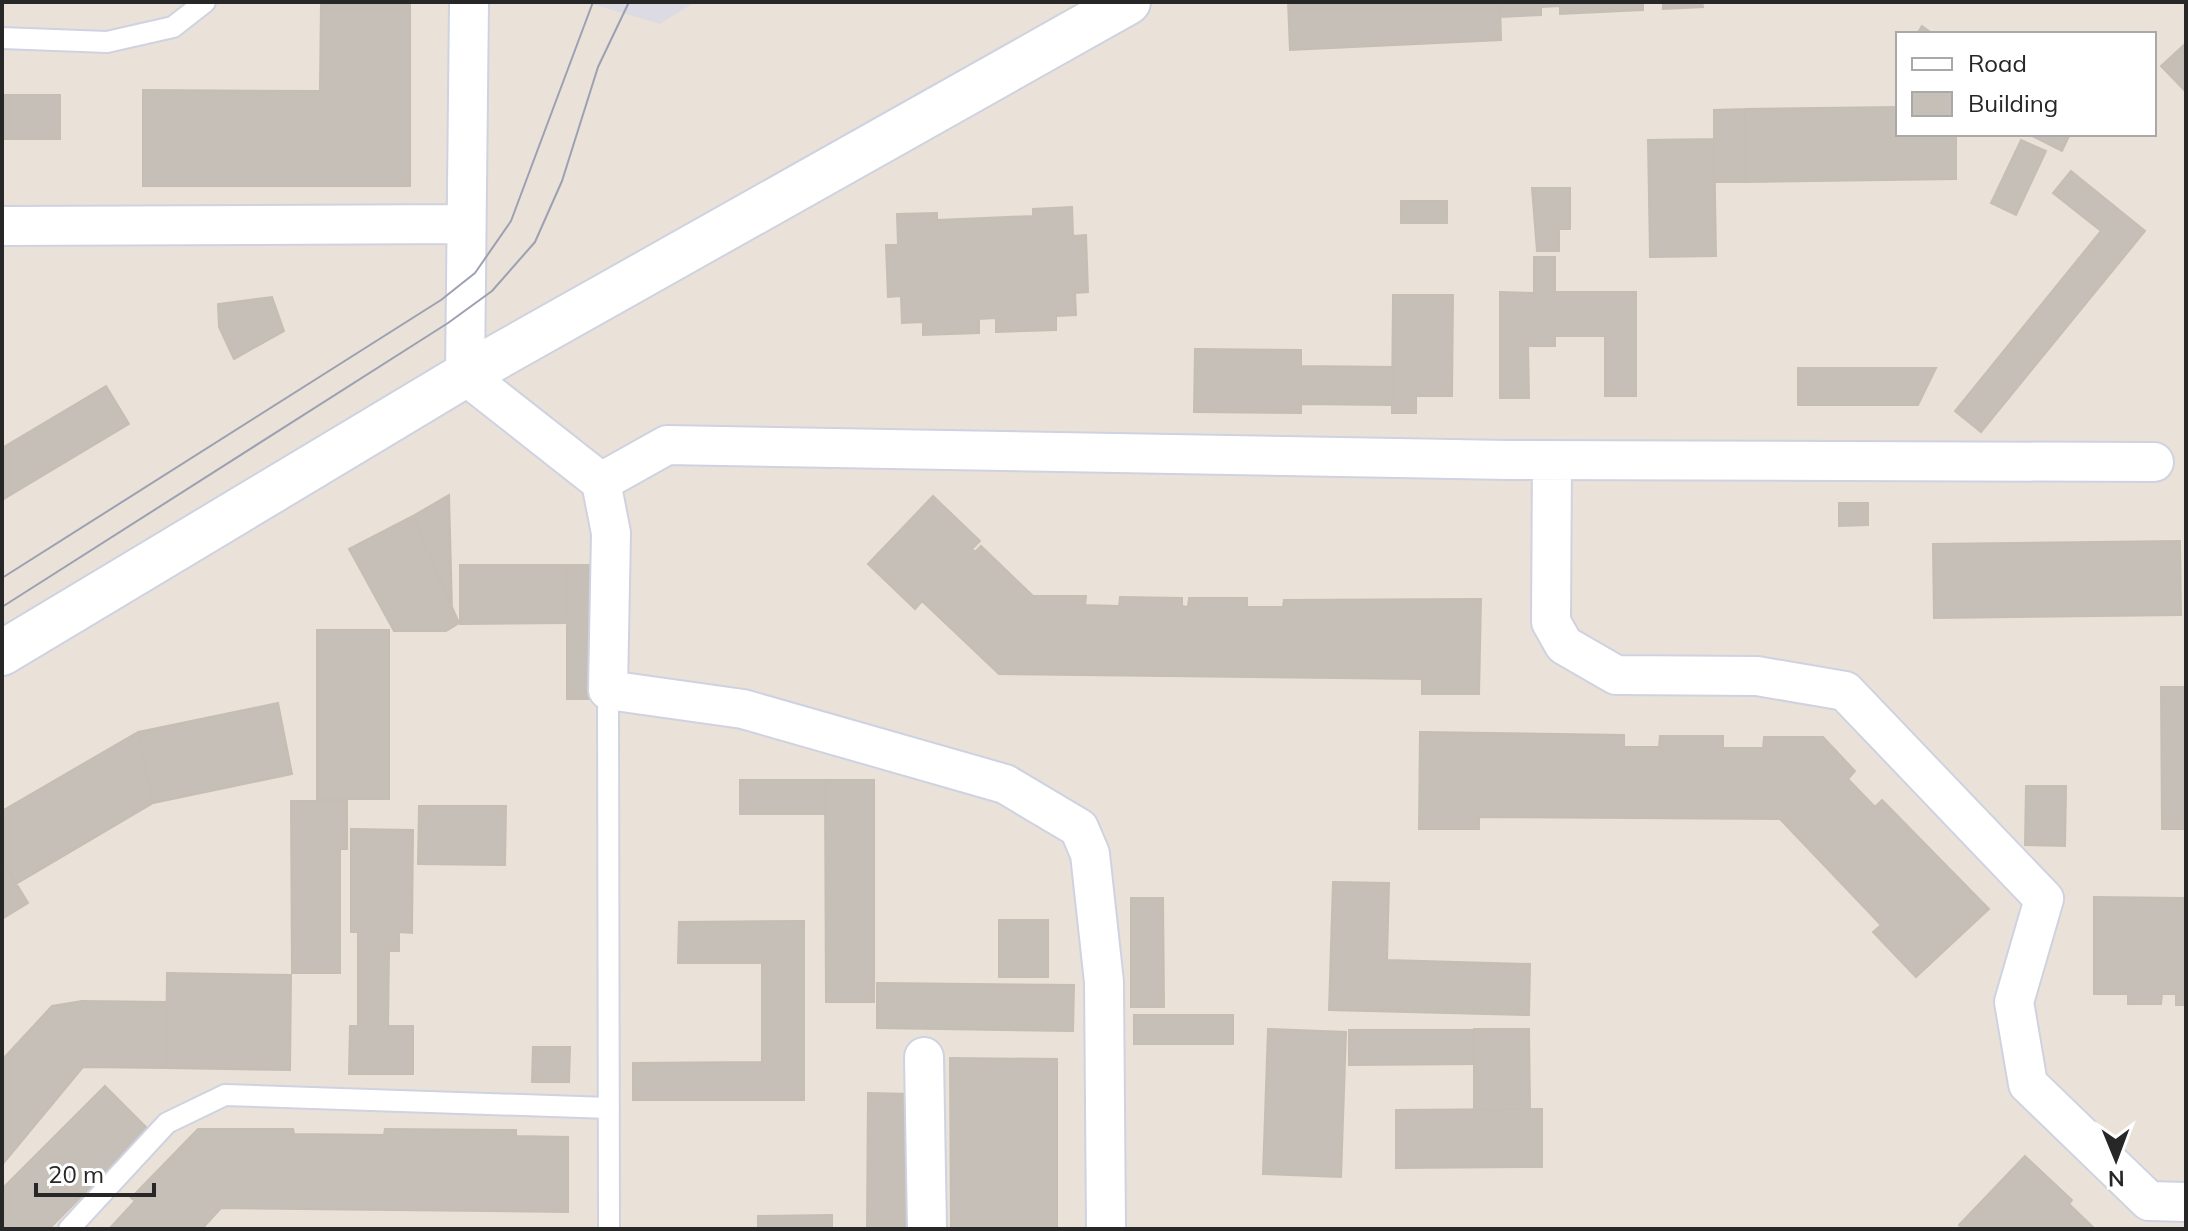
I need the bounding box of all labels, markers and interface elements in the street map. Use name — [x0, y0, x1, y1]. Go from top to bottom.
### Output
legend — [1896, 32, 2156, 136]
text: Road — [1968, 48, 2027, 78]
text: Building — [1968, 88, 2058, 118]
north arrow — [2076, 1119, 2156, 1199]
scale bar — [36, 1147, 154, 1197]
text: 20 m — [48, 1159, 104, 1189]
text: N — [2108, 1165, 2125, 1193]

